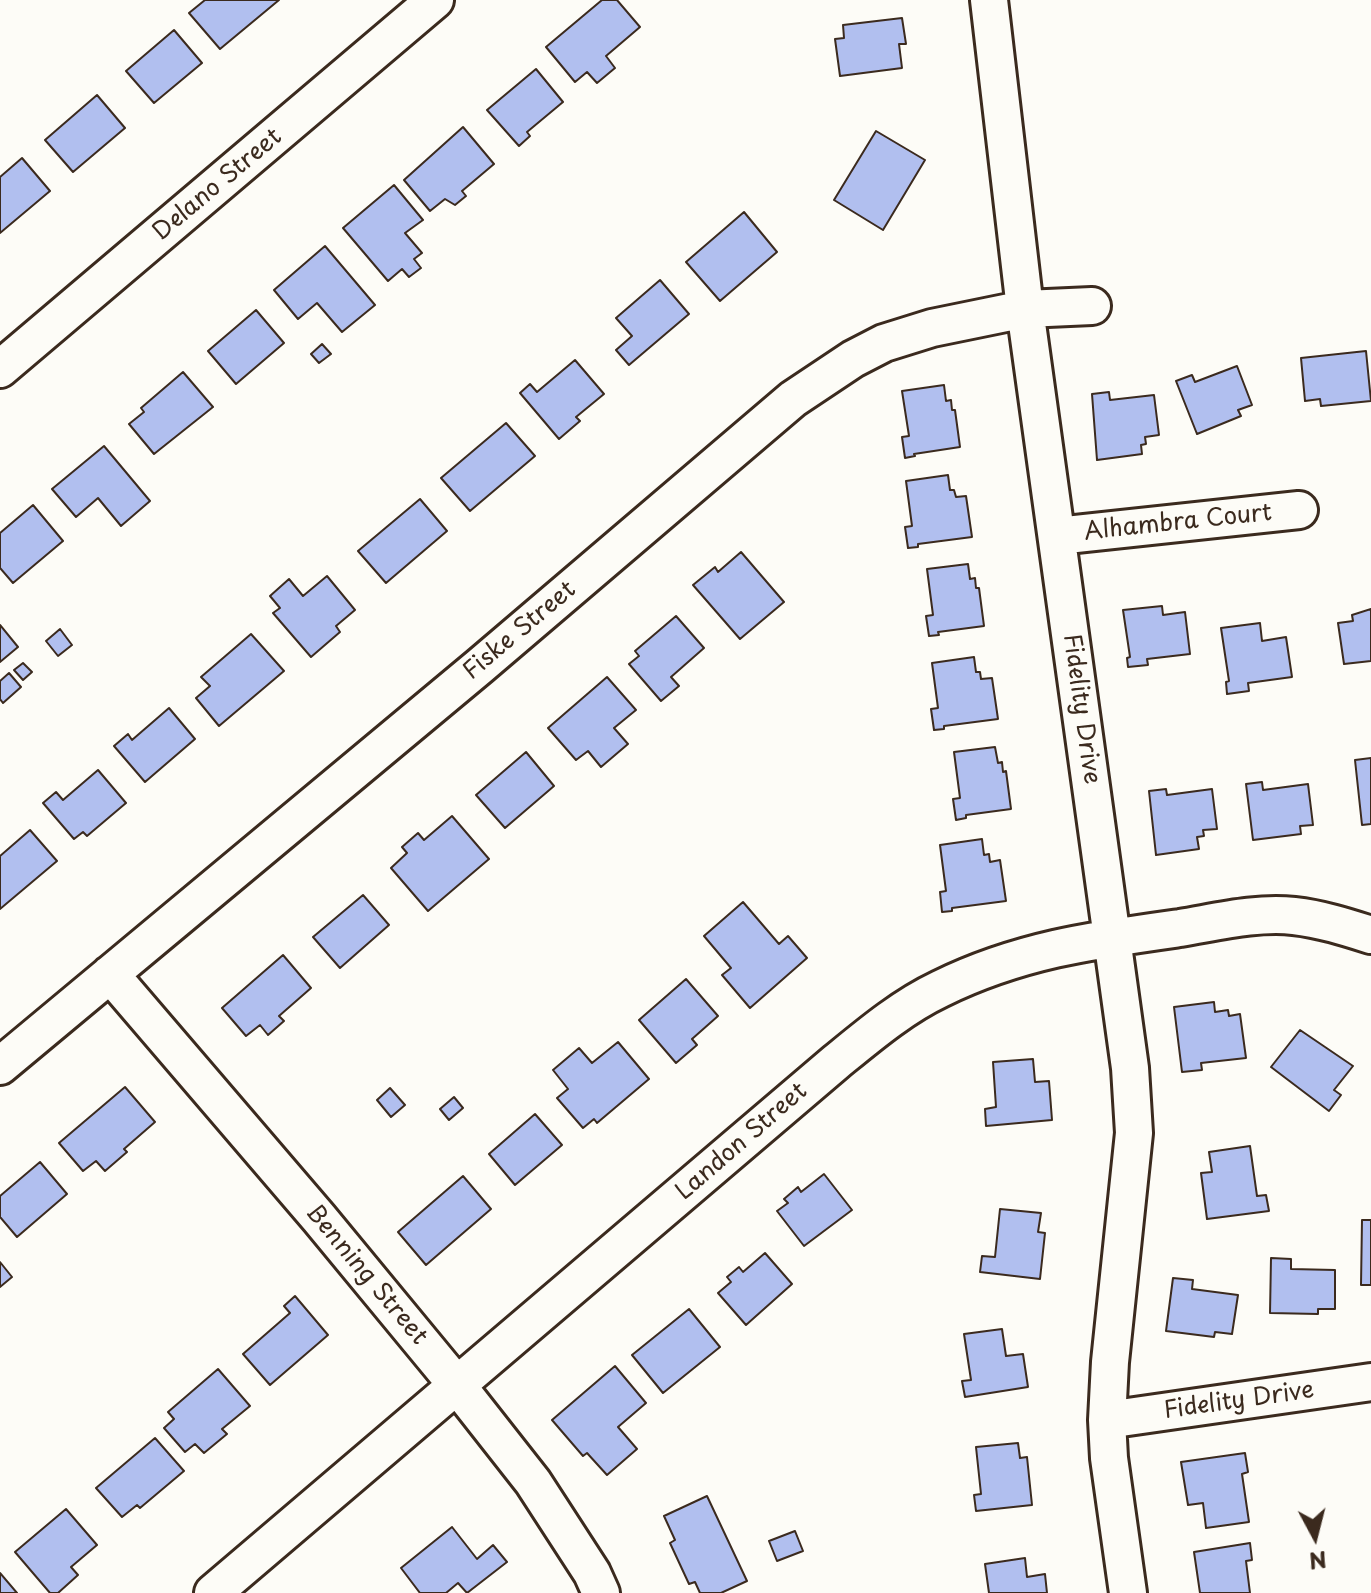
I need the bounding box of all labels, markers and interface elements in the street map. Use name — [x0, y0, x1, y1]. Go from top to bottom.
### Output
street label: Delano Street — [148, 123, 288, 247]
street label: Alhambra Court — [1083, 499, 1273, 547]
street label: Fiske Street — [458, 576, 582, 686]
street label: Fidelity Drive — [1056, 632, 1106, 786]
street label: Landon Street — [671, 1077, 813, 1207]
street label: Benning Street — [299, 1199, 433, 1351]
street label: Fidelity Drive — [1162, 1376, 1316, 1426]
north arrow — [1275, 1497, 1355, 1577]
text: N — [1307, 1544, 1329, 1579]

